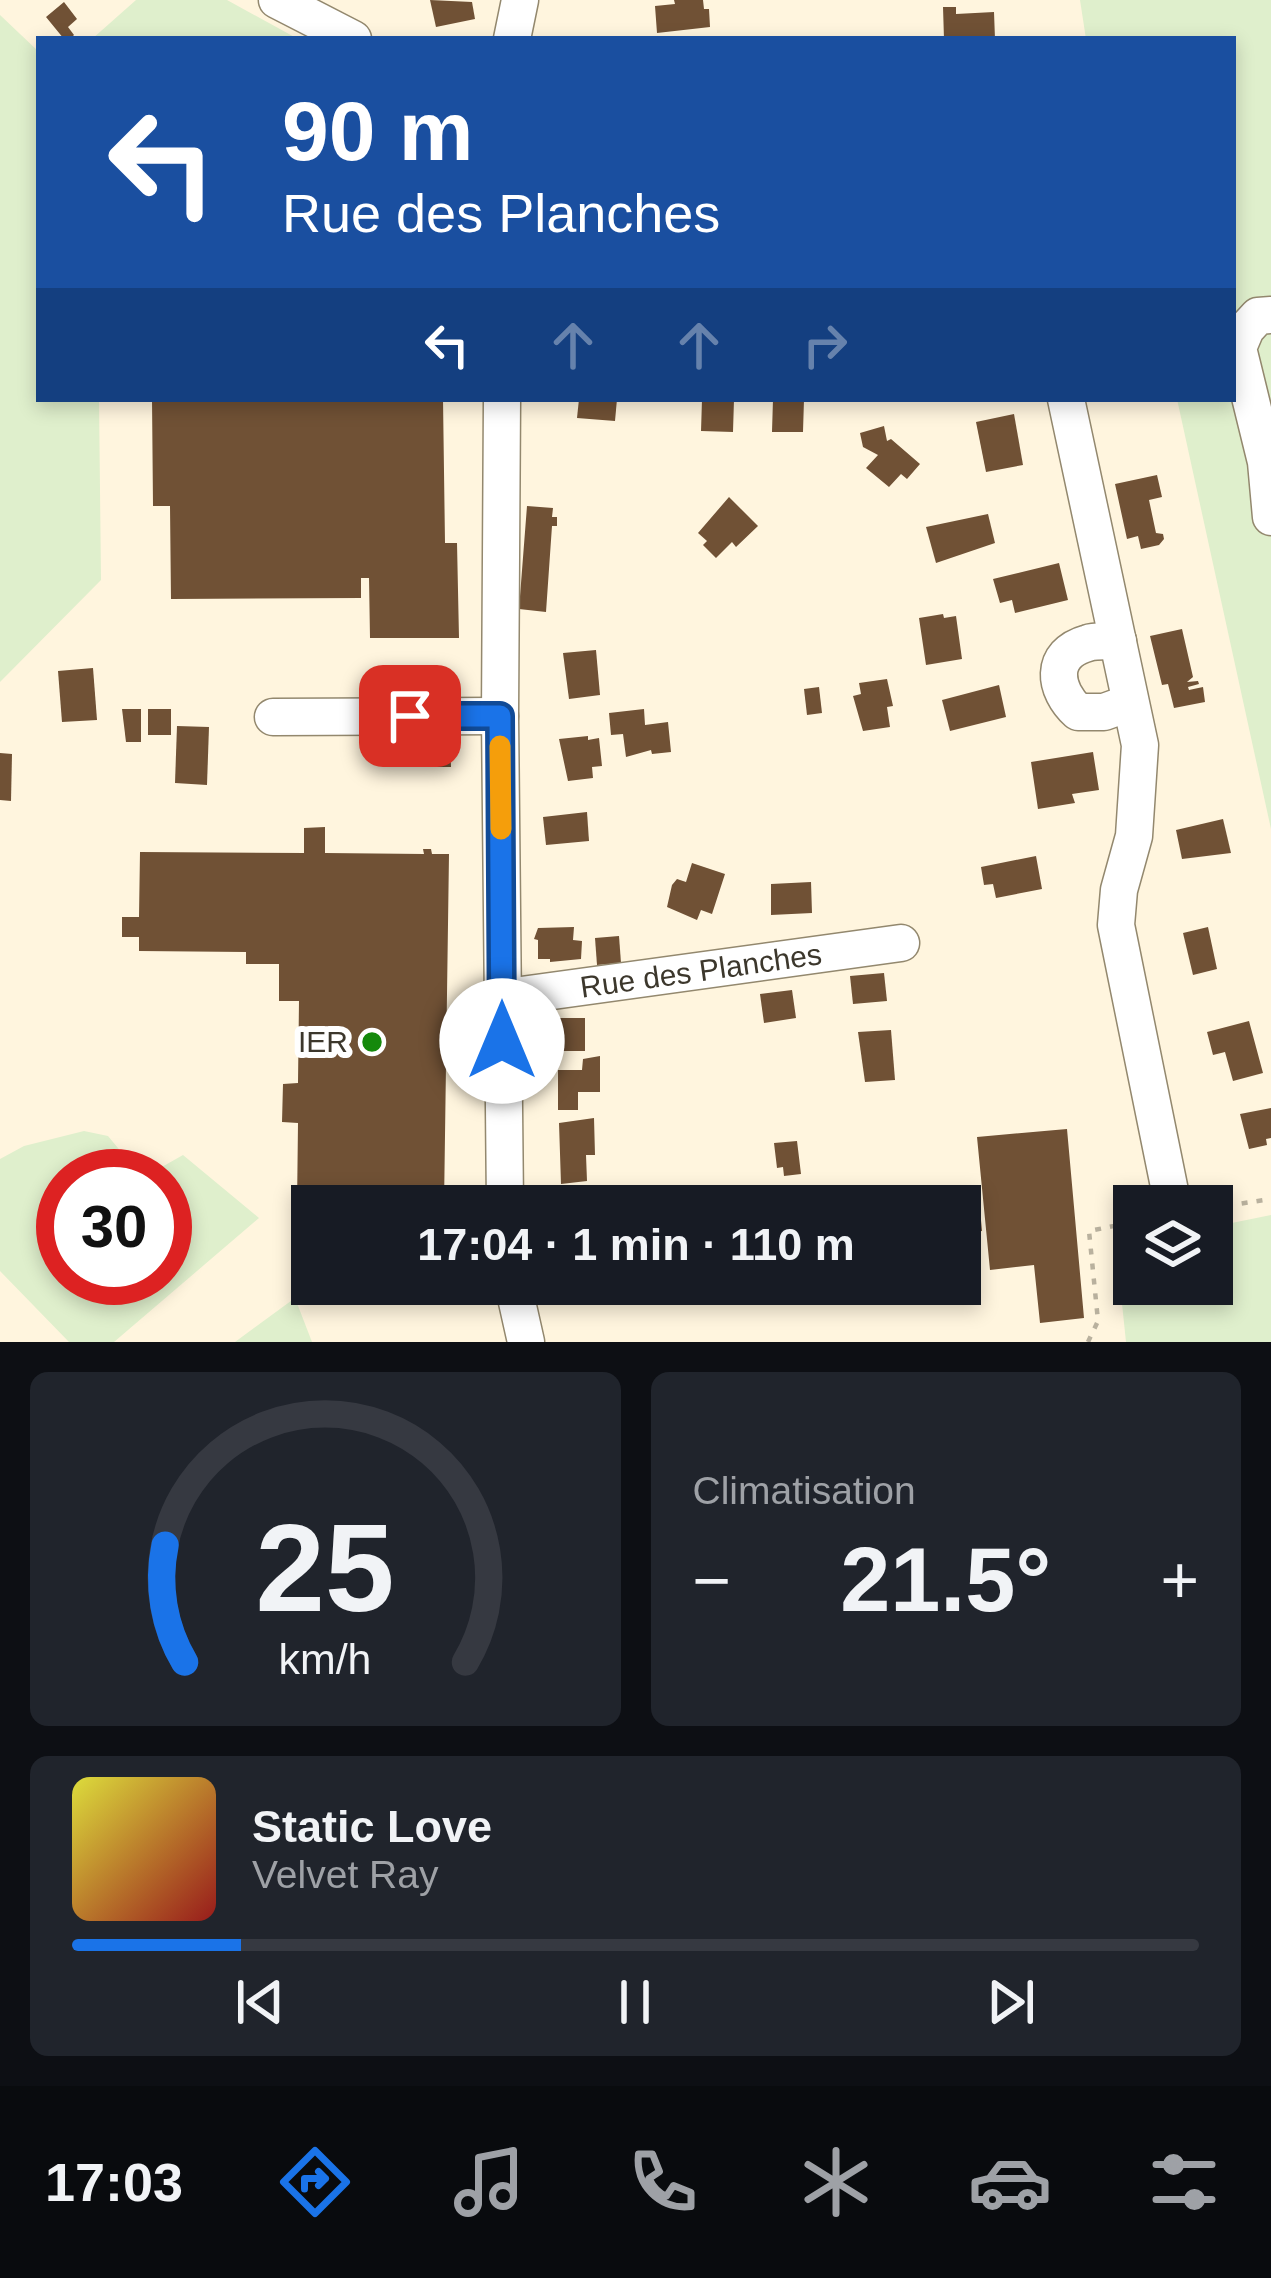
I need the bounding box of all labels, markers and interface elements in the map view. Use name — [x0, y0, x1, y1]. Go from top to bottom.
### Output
icon: left — [84, 84, 240, 240]
text: 90 m — [282, 84, 473, 178]
text: Rue des Planches — [282, 183, 720, 243]
icon: left — [414, 312, 480, 378]
icon: ahead — [540, 312, 606, 378]
icon: ahead — [666, 312, 732, 378]
icon: right — [792, 312, 858, 378]
pin — [359, 665, 461, 767]
icon: arrive — [377, 683, 443, 749]
street label: Rue des Planches — [578, 937, 824, 1004]
position arrow — [439, 978, 565, 1104]
place label: IER — [298, 1025, 348, 1058]
marker: IER — [359, 1029, 385, 1055]
speed limit sign: 30 — [36, 1149, 192, 1305]
map controls — [1113, 1185, 1233, 1305]
button: layers — [1113, 1185, 1233, 1305]
text: 17:04 · 1 min · 110 m — [417, 1219, 855, 1270]
text: Climatisation — [693, 1469, 916, 1512]
text: 25 — [256, 1498, 395, 1637]
text: 21.5° — [840, 1530, 1051, 1630]
text: − — [693, 1543, 731, 1617]
text: + — [1160, 1543, 1199, 1617]
text: km/h — [279, 1635, 372, 1683]
text: Static Love — [252, 1801, 492, 1852]
text: Velvet Ray — [252, 1853, 438, 1896]
icon: previous — [227, 1969, 293, 2035]
icon: pause — [602, 1969, 668, 2035]
icon: next — [978, 1969, 1044, 2035]
icon: directions — [273, 2140, 357, 2224]
icon: music — [447, 2140, 531, 2224]
icon: phone — [621, 2140, 705, 2224]
icon: climate — [794, 2140, 878, 2224]
icon: car — [968, 2140, 1052, 2224]
icon: filters — [1142, 2140, 1226, 2224]
text: 17:03 — [45, 2152, 183, 2212]

